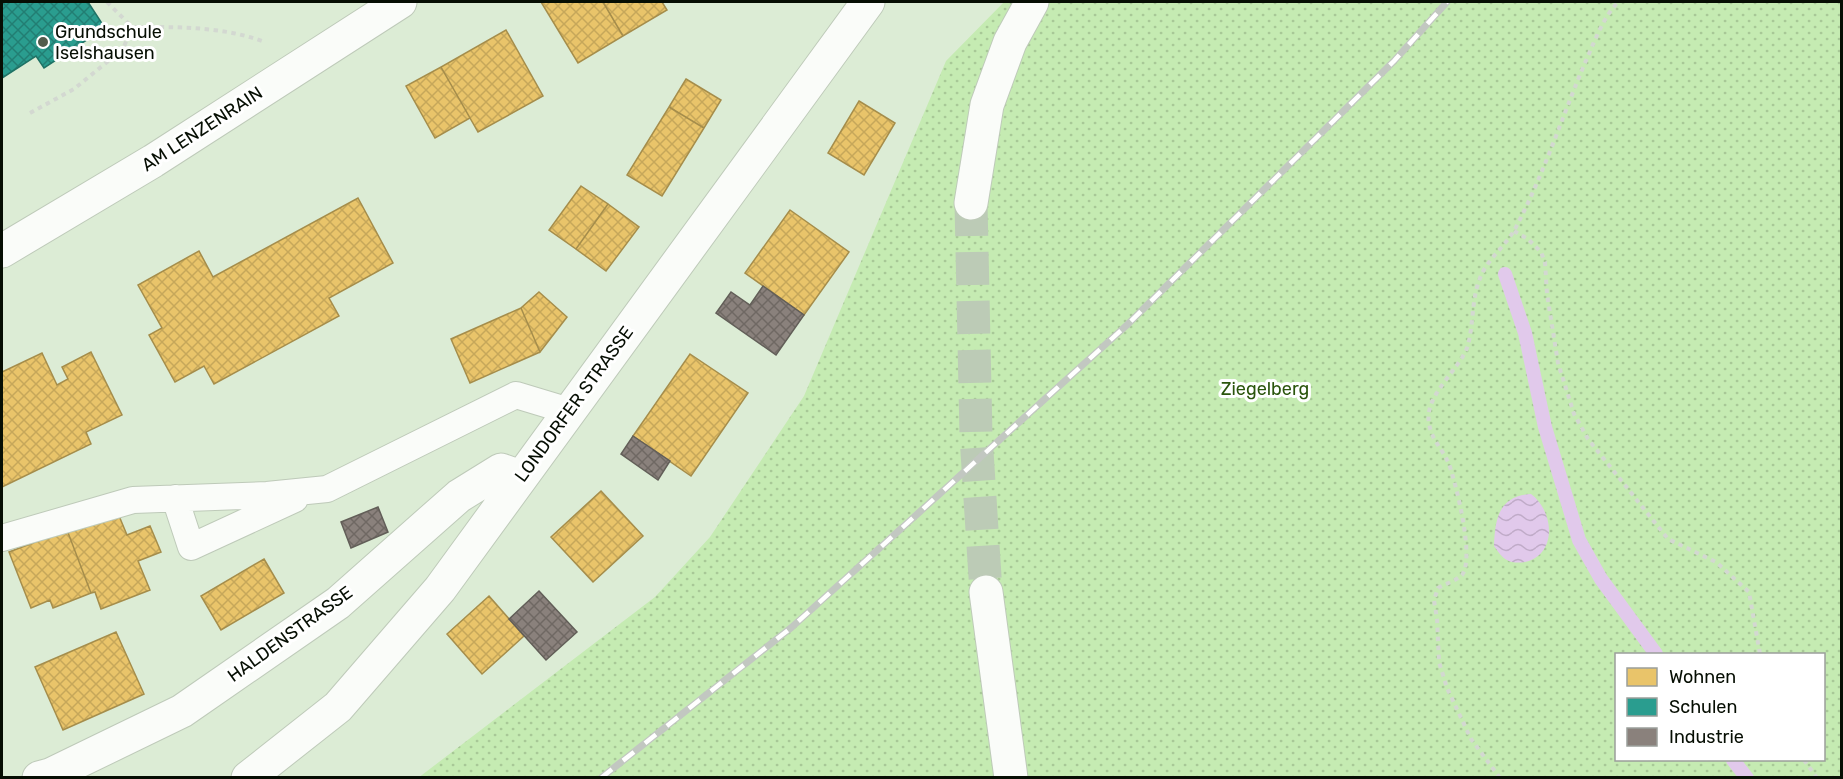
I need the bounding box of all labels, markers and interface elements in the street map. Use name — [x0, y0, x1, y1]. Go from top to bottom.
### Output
place label: Grundschule Iselshausen — [55, 21, 162, 64]
marker: Grundschule Iselshausen — [36, 35, 50, 49]
street label: AM LENZENRAIN — [137, 82, 267, 176]
street label: LONDORFER STRASSE — [510, 322, 638, 486]
park label: Ziegelberg — [1221, 378, 1309, 400]
street label: HALDENSTRASSE — [223, 581, 357, 687]
legend — [1615, 653, 1825, 761]
text: Wohnen — [1669, 666, 1736, 688]
text: Schulen — [1669, 696, 1737, 718]
text: Industrie — [1669, 726, 1744, 748]

